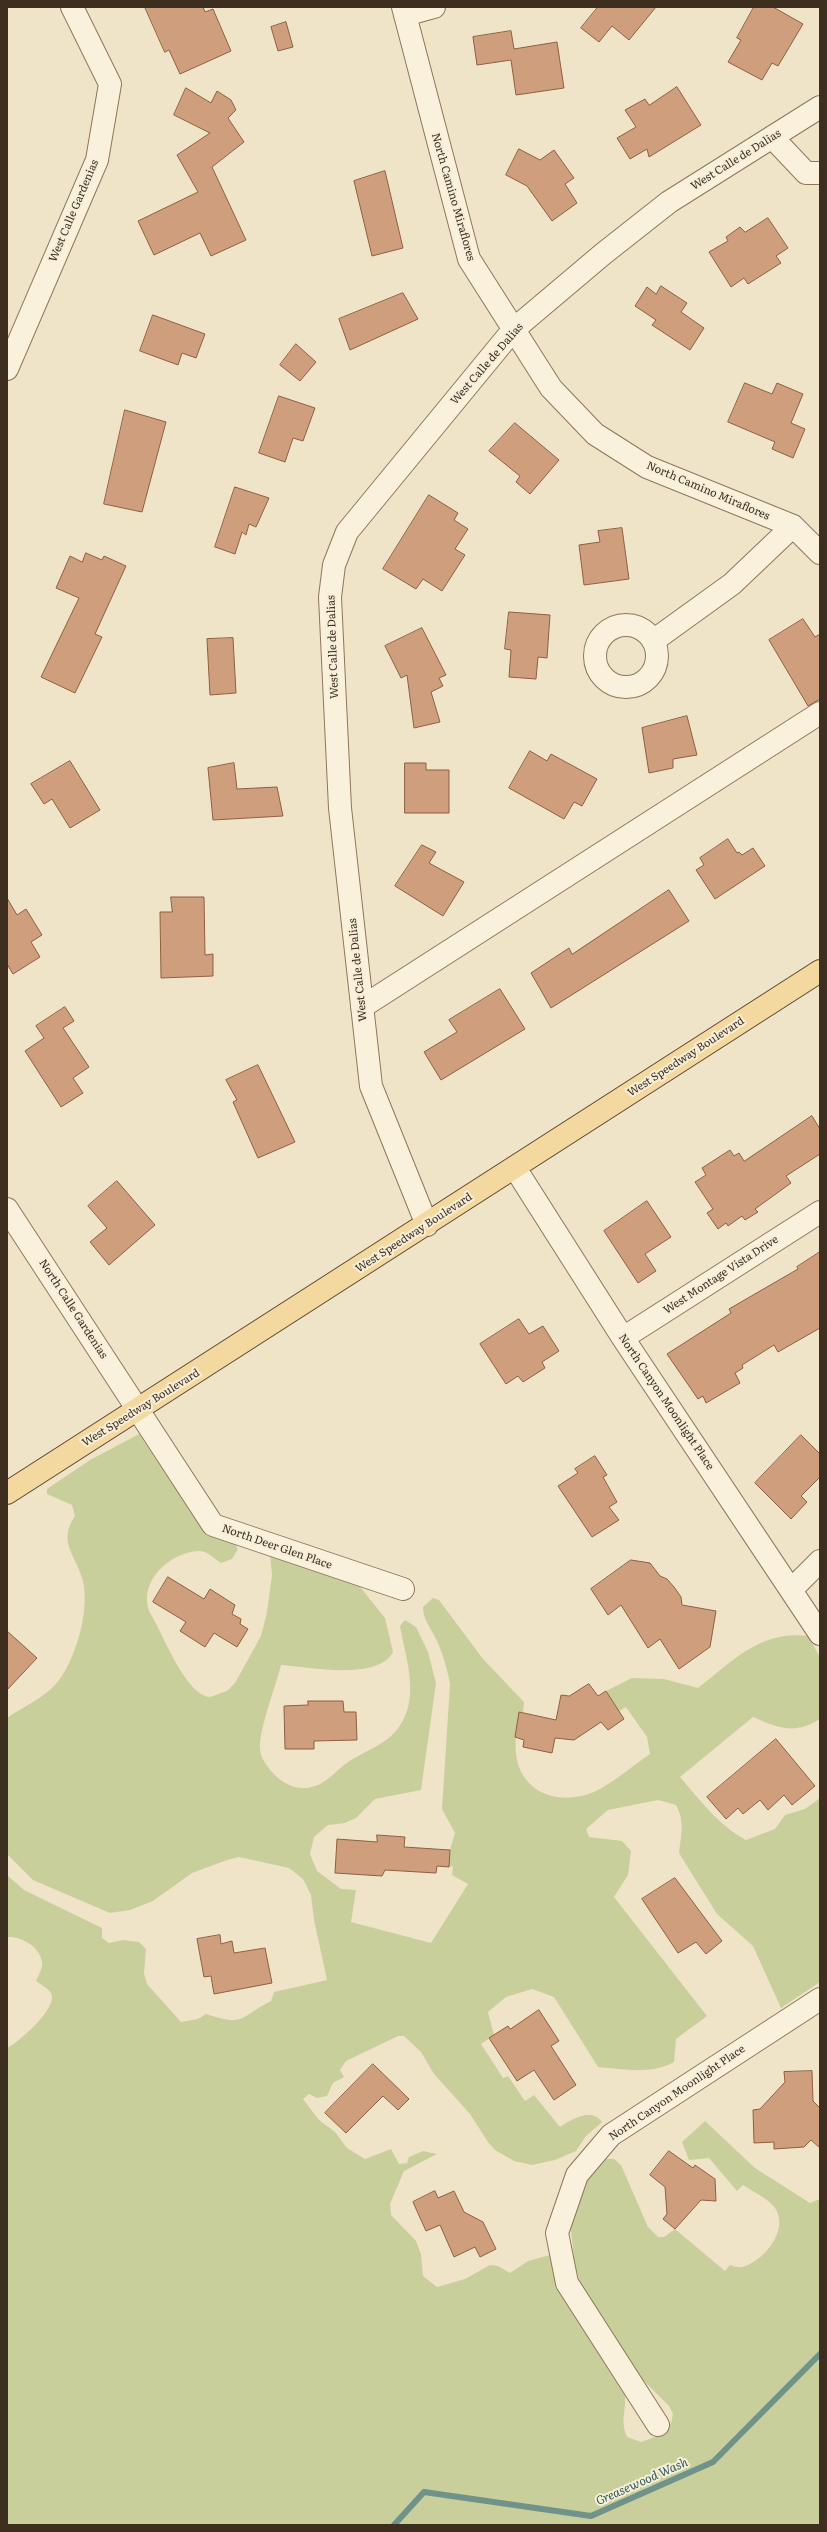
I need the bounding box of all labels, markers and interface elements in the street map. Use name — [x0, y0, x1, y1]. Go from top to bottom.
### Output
street label: West Calle de Dalias — [689, 127, 783, 193]
street label: North Camino Miraflores — [428, 131, 478, 263]
street label: West Calle Gardenias — [46, 158, 102, 264]
street label: West Calle de Dalias — [448, 321, 526, 407]
street label: North Camino Miraflores — [644, 459, 772, 523]
street label: West Calle de Dalias — [325, 595, 341, 699]
street label: West Calle de Dalias — [346, 918, 370, 1022]
street label: West Speedway Boulevard — [625, 1014, 747, 1100]
street label: West Speedway Boulevard — [353, 1190, 475, 1276]
street label: West Montage Vista Drive — [661, 1233, 781, 1317]
street label: North Calle Gardenias — [36, 1257, 110, 1361]
street label: North Canyon Moonlight Place — [615, 1331, 717, 1473]
street label: West Speedway Boulevard — [80, 1366, 202, 1450]
street label: North Deer Glen Place — [220, 1522, 334, 1572]
street label: North Canyon Moonlight Place — [606, 2042, 748, 2144]
water label: Greasewood Wash — [594, 2455, 690, 2509]

